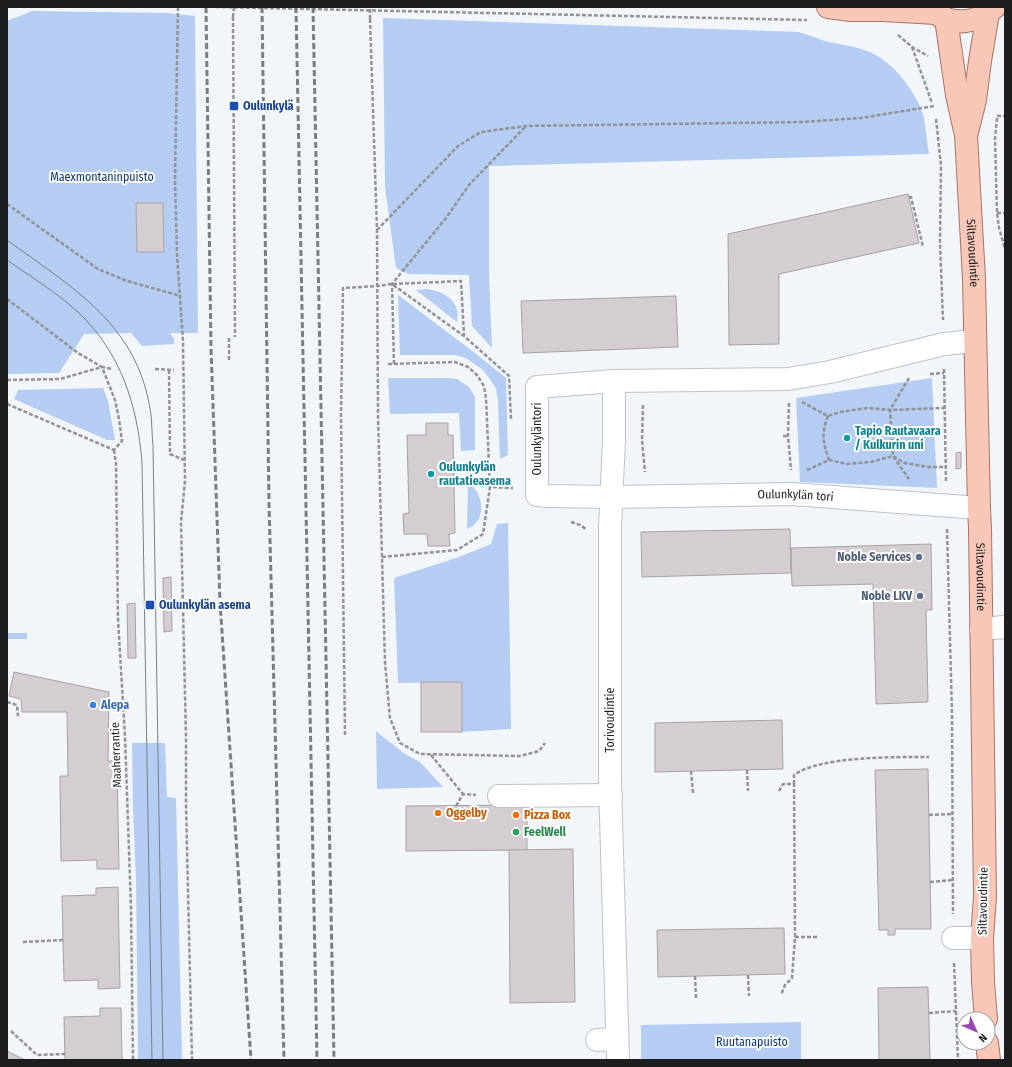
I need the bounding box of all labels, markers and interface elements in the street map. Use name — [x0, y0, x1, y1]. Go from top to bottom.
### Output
place label: Oulunkylä — [243, 99, 294, 113]
marker: Oulunkylä — [228, 100, 240, 112]
park label: Maexmontaninpuisto — [50, 170, 154, 184]
street label: Siltavoudintie — [964, 219, 981, 287]
street label: Oulunkyläntori — [530, 402, 544, 476]
place label: Tapio Rautavaara / Kulkurin uni — [855, 424, 941, 452]
marker: Tapio Rautavaara / Kulkurin uni — [842, 433, 852, 443]
place label: Oulunkylän rautatieasema — [439, 460, 511, 488]
marker: Oulunkylän rautatieasema — [426, 469, 436, 479]
street label: Oulunkylän tori — [757, 487, 834, 504]
street label: Siltavoudintie — [973, 543, 988, 611]
place label: Noble Services — [837, 550, 912, 564]
marker: Noble Services — [914, 552, 924, 562]
place label: Noble LKV — [861, 589, 913, 603]
marker: Noble LKV — [915, 591, 925, 601]
place label: Oulunkylän asema — [159, 598, 251, 612]
marker: Oulunkylän asema — [144, 599, 156, 611]
street label: Torivoudintie — [603, 687, 617, 752]
place label: Alepa — [100, 698, 129, 712]
marker: Alepa — [88, 700, 98, 710]
street label: Maaherrantie — [108, 722, 124, 788]
place label: Oggelby — [446, 806, 487, 820]
marker: Oggelby — [433, 808, 443, 818]
place label: Pizza Box — [524, 808, 571, 822]
marker: Pizza Box — [511, 810, 521, 820]
place label: FeelWell — [524, 825, 567, 839]
marker: FeelWell — [511, 827, 521, 837]
street label: Siltavoudintie — [975, 867, 991, 935]
north arrow — [956, 1011, 996, 1051]
text: N — [976, 1031, 990, 1045]
park label: Ruutanapuisto — [716, 1035, 788, 1049]

